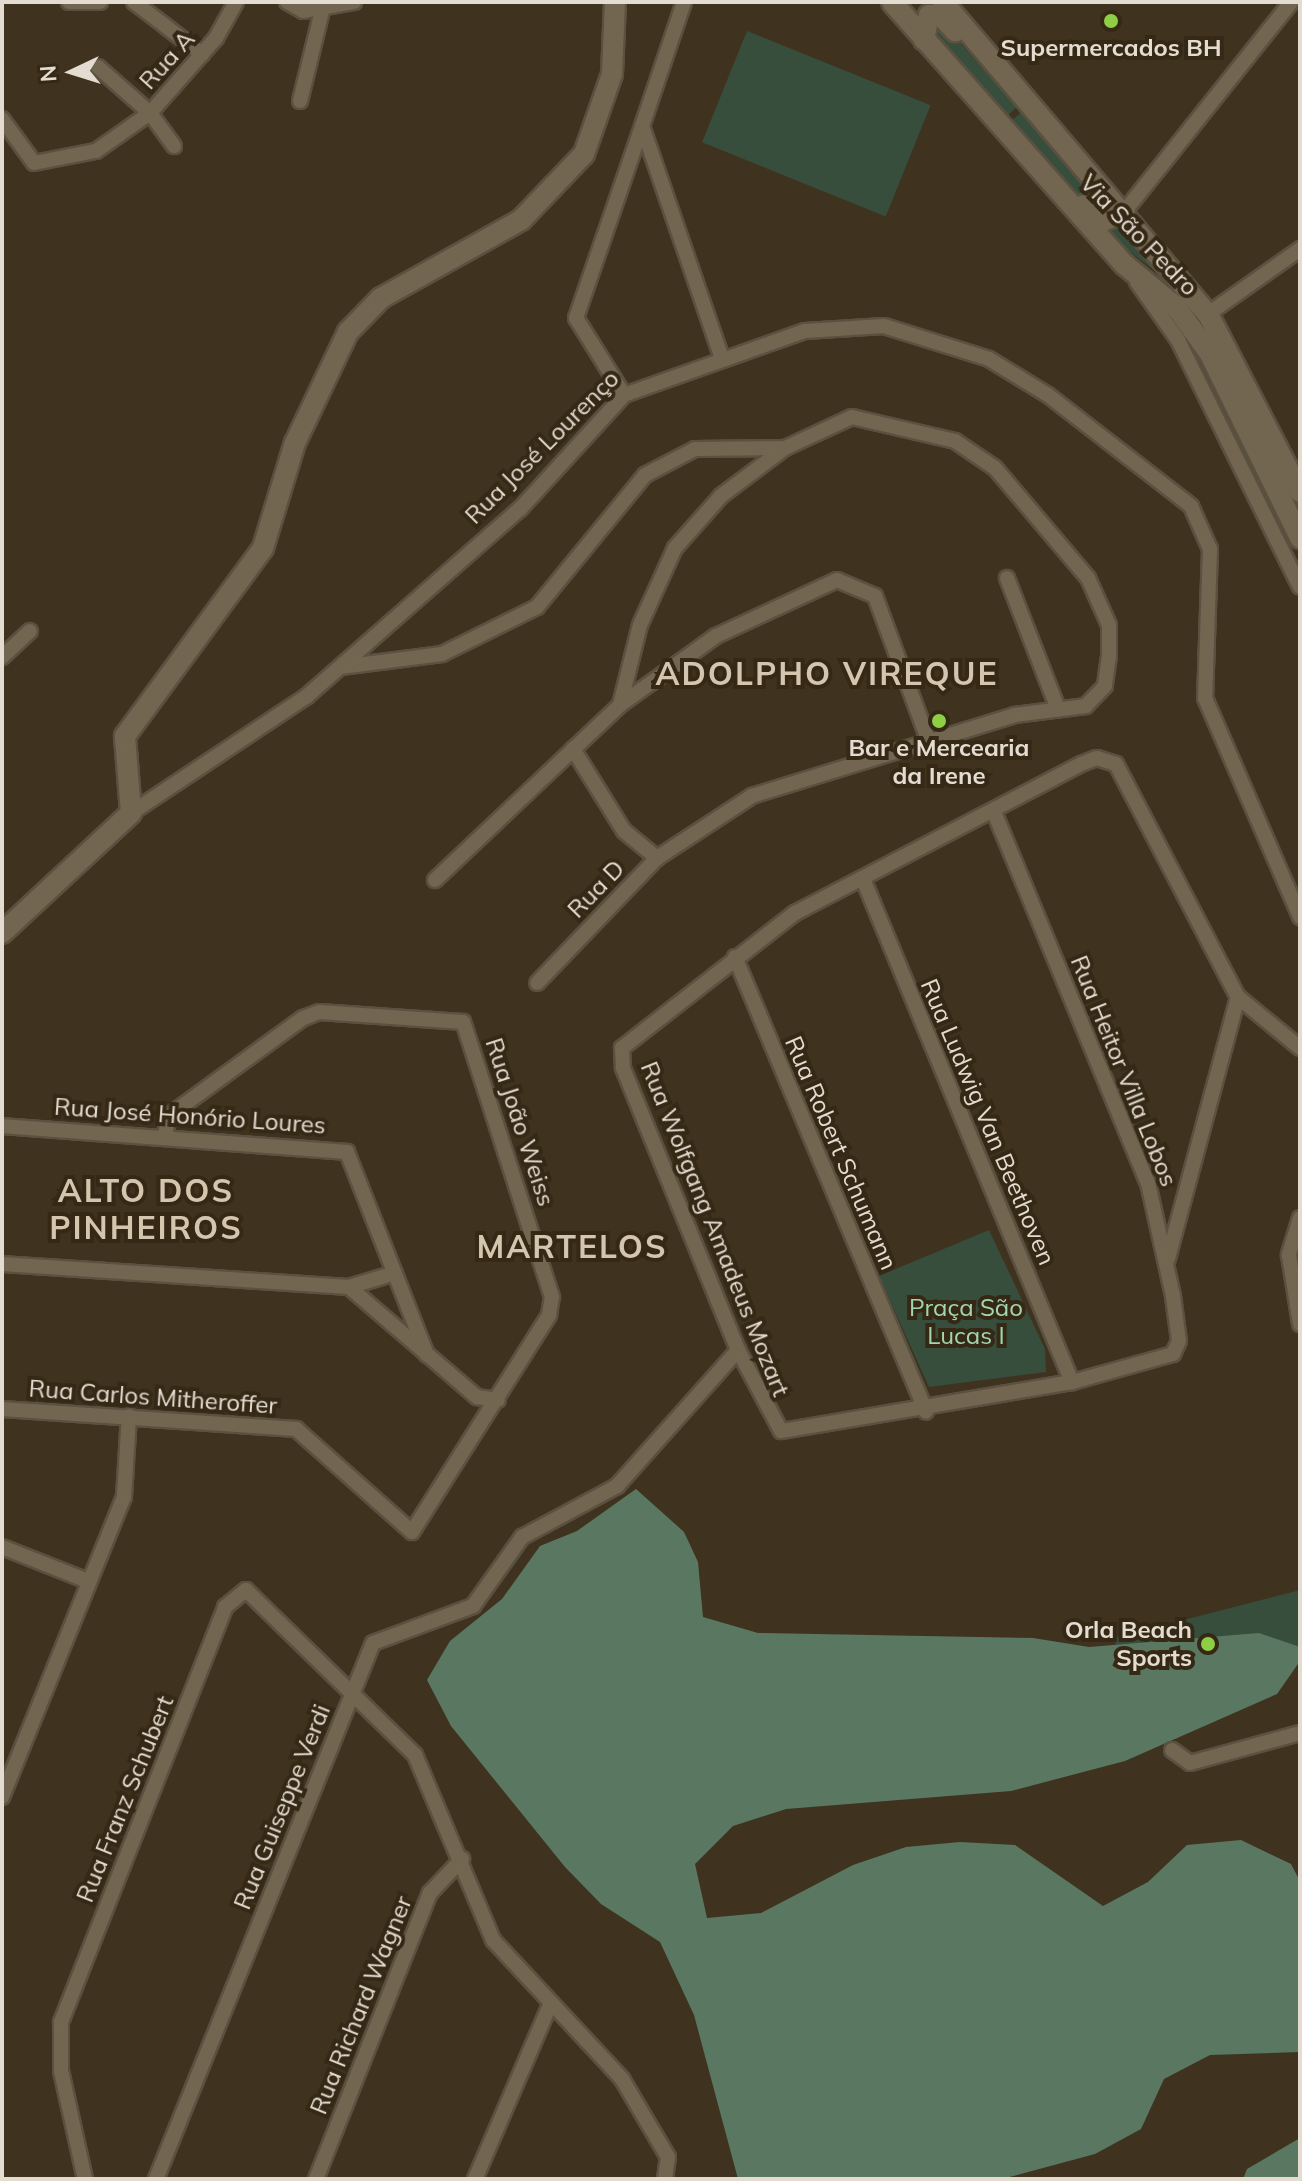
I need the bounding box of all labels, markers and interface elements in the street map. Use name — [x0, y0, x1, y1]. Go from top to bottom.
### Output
marker: Supermercados BH — [1102, 12, 1120, 30]
street label: Rua A — [133, 25, 201, 95]
north arrow — [32, 32, 112, 112]
place label: Supermercados BH — [1001, 34, 1221, 62]
text: N — [34, 64, 63, 83]
street label: Via São Pedro — [1074, 168, 1204, 302]
street label: Rua José Lourenço — [459, 364, 625, 530]
district label: ADOLPHO VIREQUE — [655, 654, 999, 692]
marker: Bar e Mercearia da Irene — [930, 712, 948, 730]
place label: Bar e Mercearia da Irene — [849, 734, 1029, 790]
street label: Rua D — [562, 854, 630, 924]
street label: Rua Heitor Villa Lobos — [1064, 951, 1184, 1191]
street label: Rua Ludwig Van Beethoven — [915, 975, 1061, 1269]
street label: Rua Robert Schumann — [779, 1032, 903, 1274]
street label: Rua João Weiss — [479, 1034, 561, 1210]
street label: Rua Wolfgang Amadeus Mozart — [635, 1057, 795, 1401]
street label: Rua José Honório Loures — [53, 1092, 327, 1140]
district label: ALTO DOS PINHEIROS — [49, 1172, 243, 1247]
district label: MARTELOS — [476, 1227, 668, 1265]
park label: Praça São Lucas I — [909, 1294, 1023, 1350]
street label: Rua Carlos Mitheroffer — [28, 1374, 278, 1420]
place label: Orla Beach Sports — [1065, 1616, 1192, 1672]
marker: Orla Beach Sports — [1199, 1635, 1217, 1653]
street label: Rua Franz Schubert — [70, 1692, 180, 1906]
street label: Rua Guiseppe Verdi — [228, 1700, 336, 1914]
street label: Rua Richard Wagner — [304, 1892, 418, 2118]

